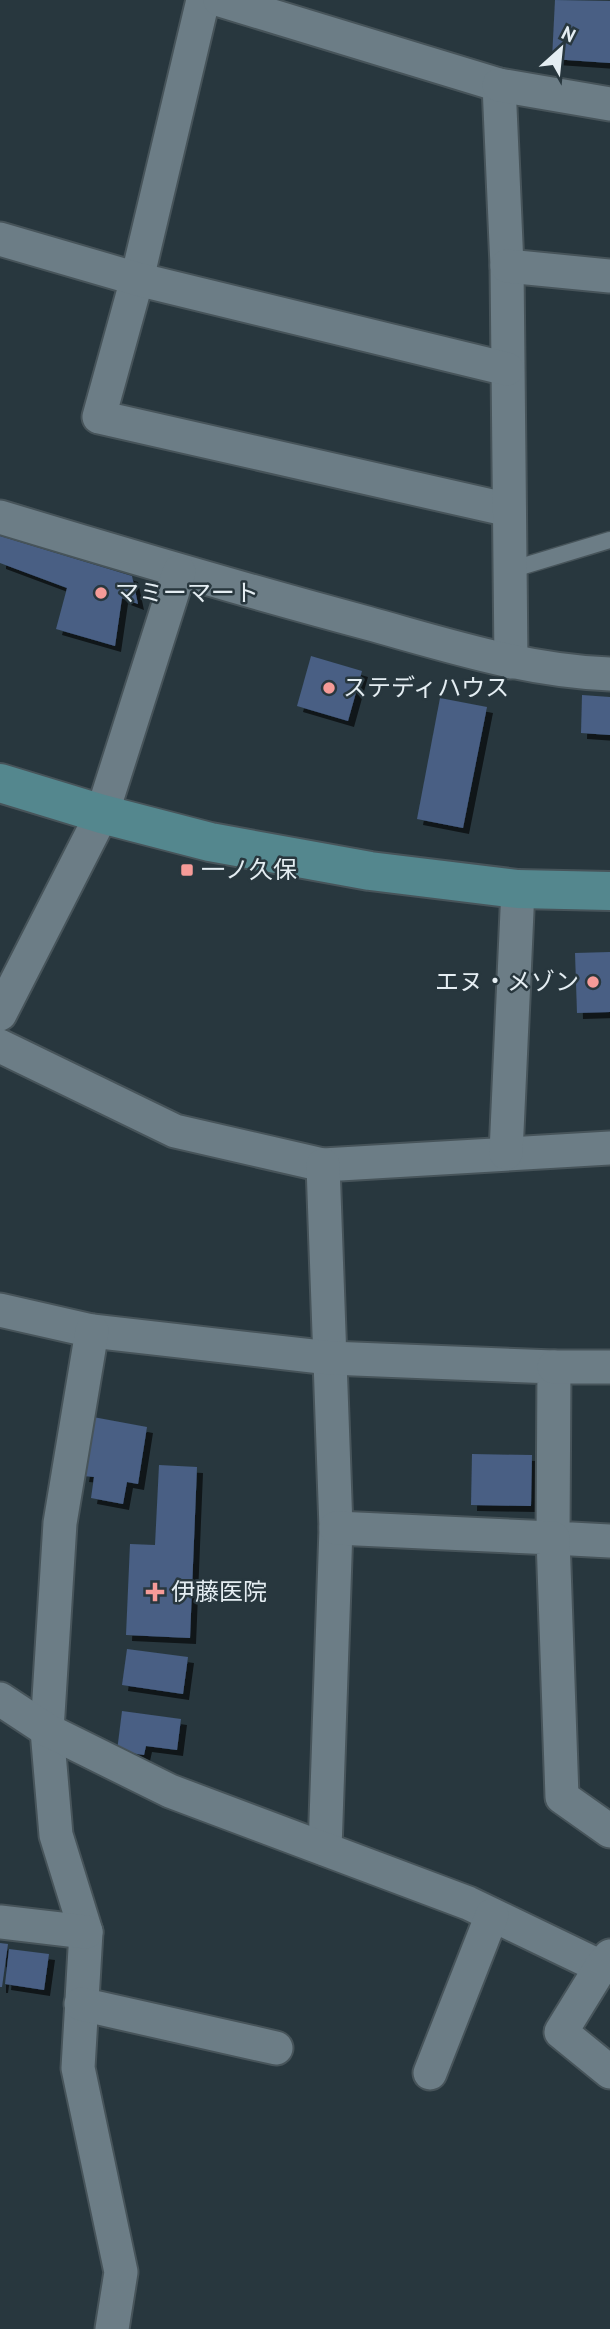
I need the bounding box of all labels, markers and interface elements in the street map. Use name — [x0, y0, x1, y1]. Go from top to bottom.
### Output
north arrow — [526, 14, 596, 84]
text: N — [558, 20, 580, 47]
place label: マミーマート — [115, 577, 259, 608]
marker: マミーマート — [93, 585, 109, 601]
place label: ステディハウス — [343, 672, 509, 703]
marker: ステディハウス — [321, 680, 337, 696]
place label: 一ノ久保 — [201, 854, 297, 885]
marker: 一ノ久保 — [179, 862, 195, 878]
place label: エヌ・メゾン — [435, 966, 579, 997]
marker: エヌ・メゾン — [585, 974, 601, 990]
place label: 伊藤医院 — [171, 1576, 267, 1607]
marker: 伊藤医院 — [145, 1582, 165, 1602]

